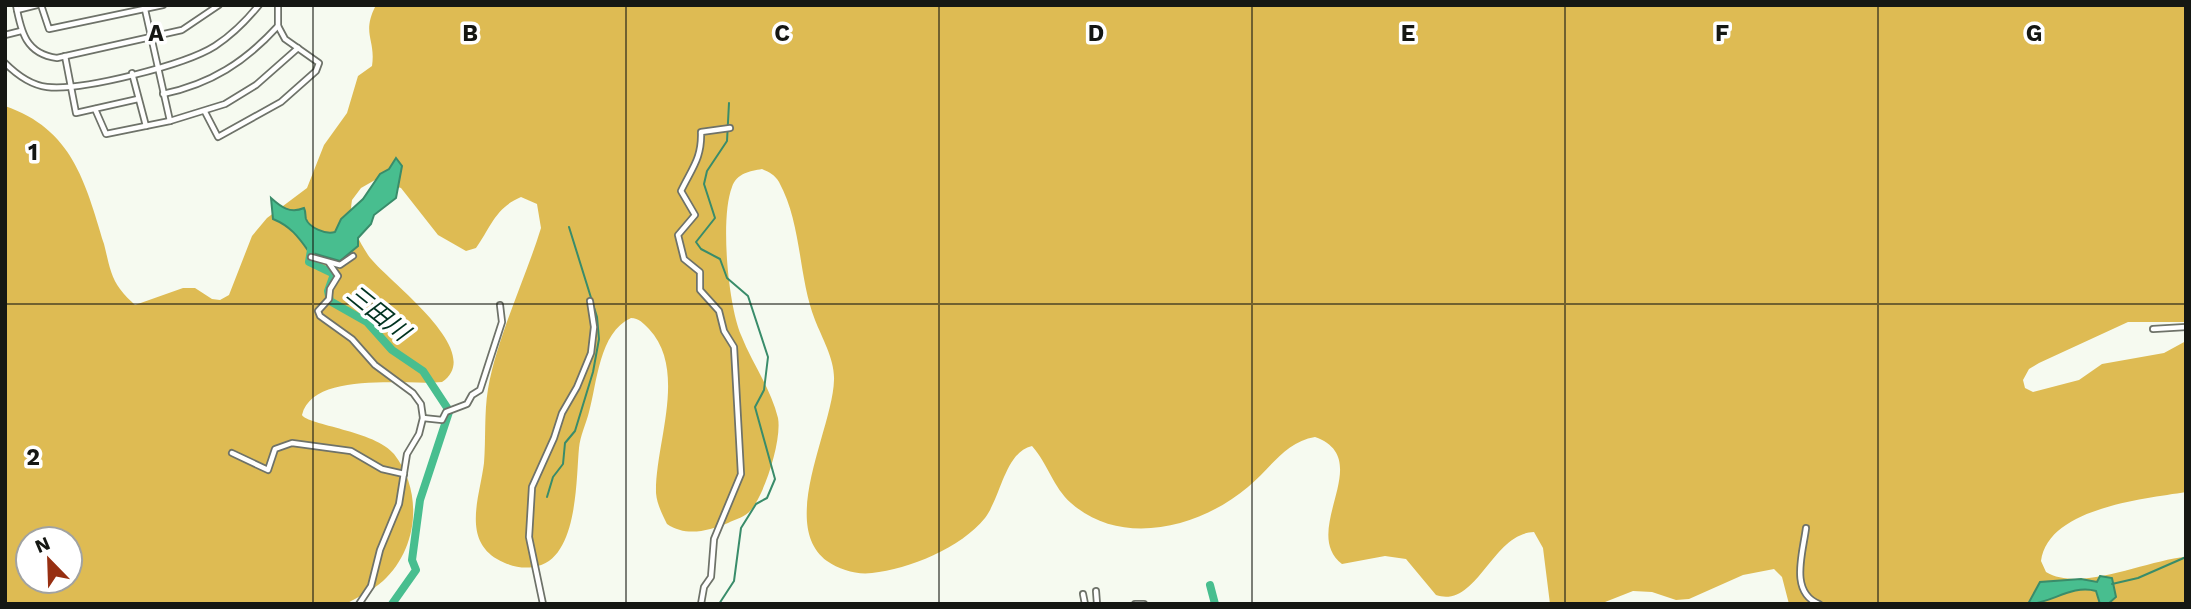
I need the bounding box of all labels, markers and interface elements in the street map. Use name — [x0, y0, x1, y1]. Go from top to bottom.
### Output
text: A — [148, 20, 164, 47]
text: B — [462, 20, 478, 47]
text: C — [774, 20, 790, 47]
text: D — [1088, 20, 1104, 47]
text: E — [1401, 20, 1415, 47]
text: F — [1715, 20, 1729, 47]
text: G — [2026, 20, 2042, 47]
text: 1 — [28, 139, 38, 166]
water label: 三田川 — [341, 279, 417, 348]
text: 2 — [26, 444, 40, 471]
north arrow — [14, 525, 84, 595]
text: N — [32, 531, 54, 558]

